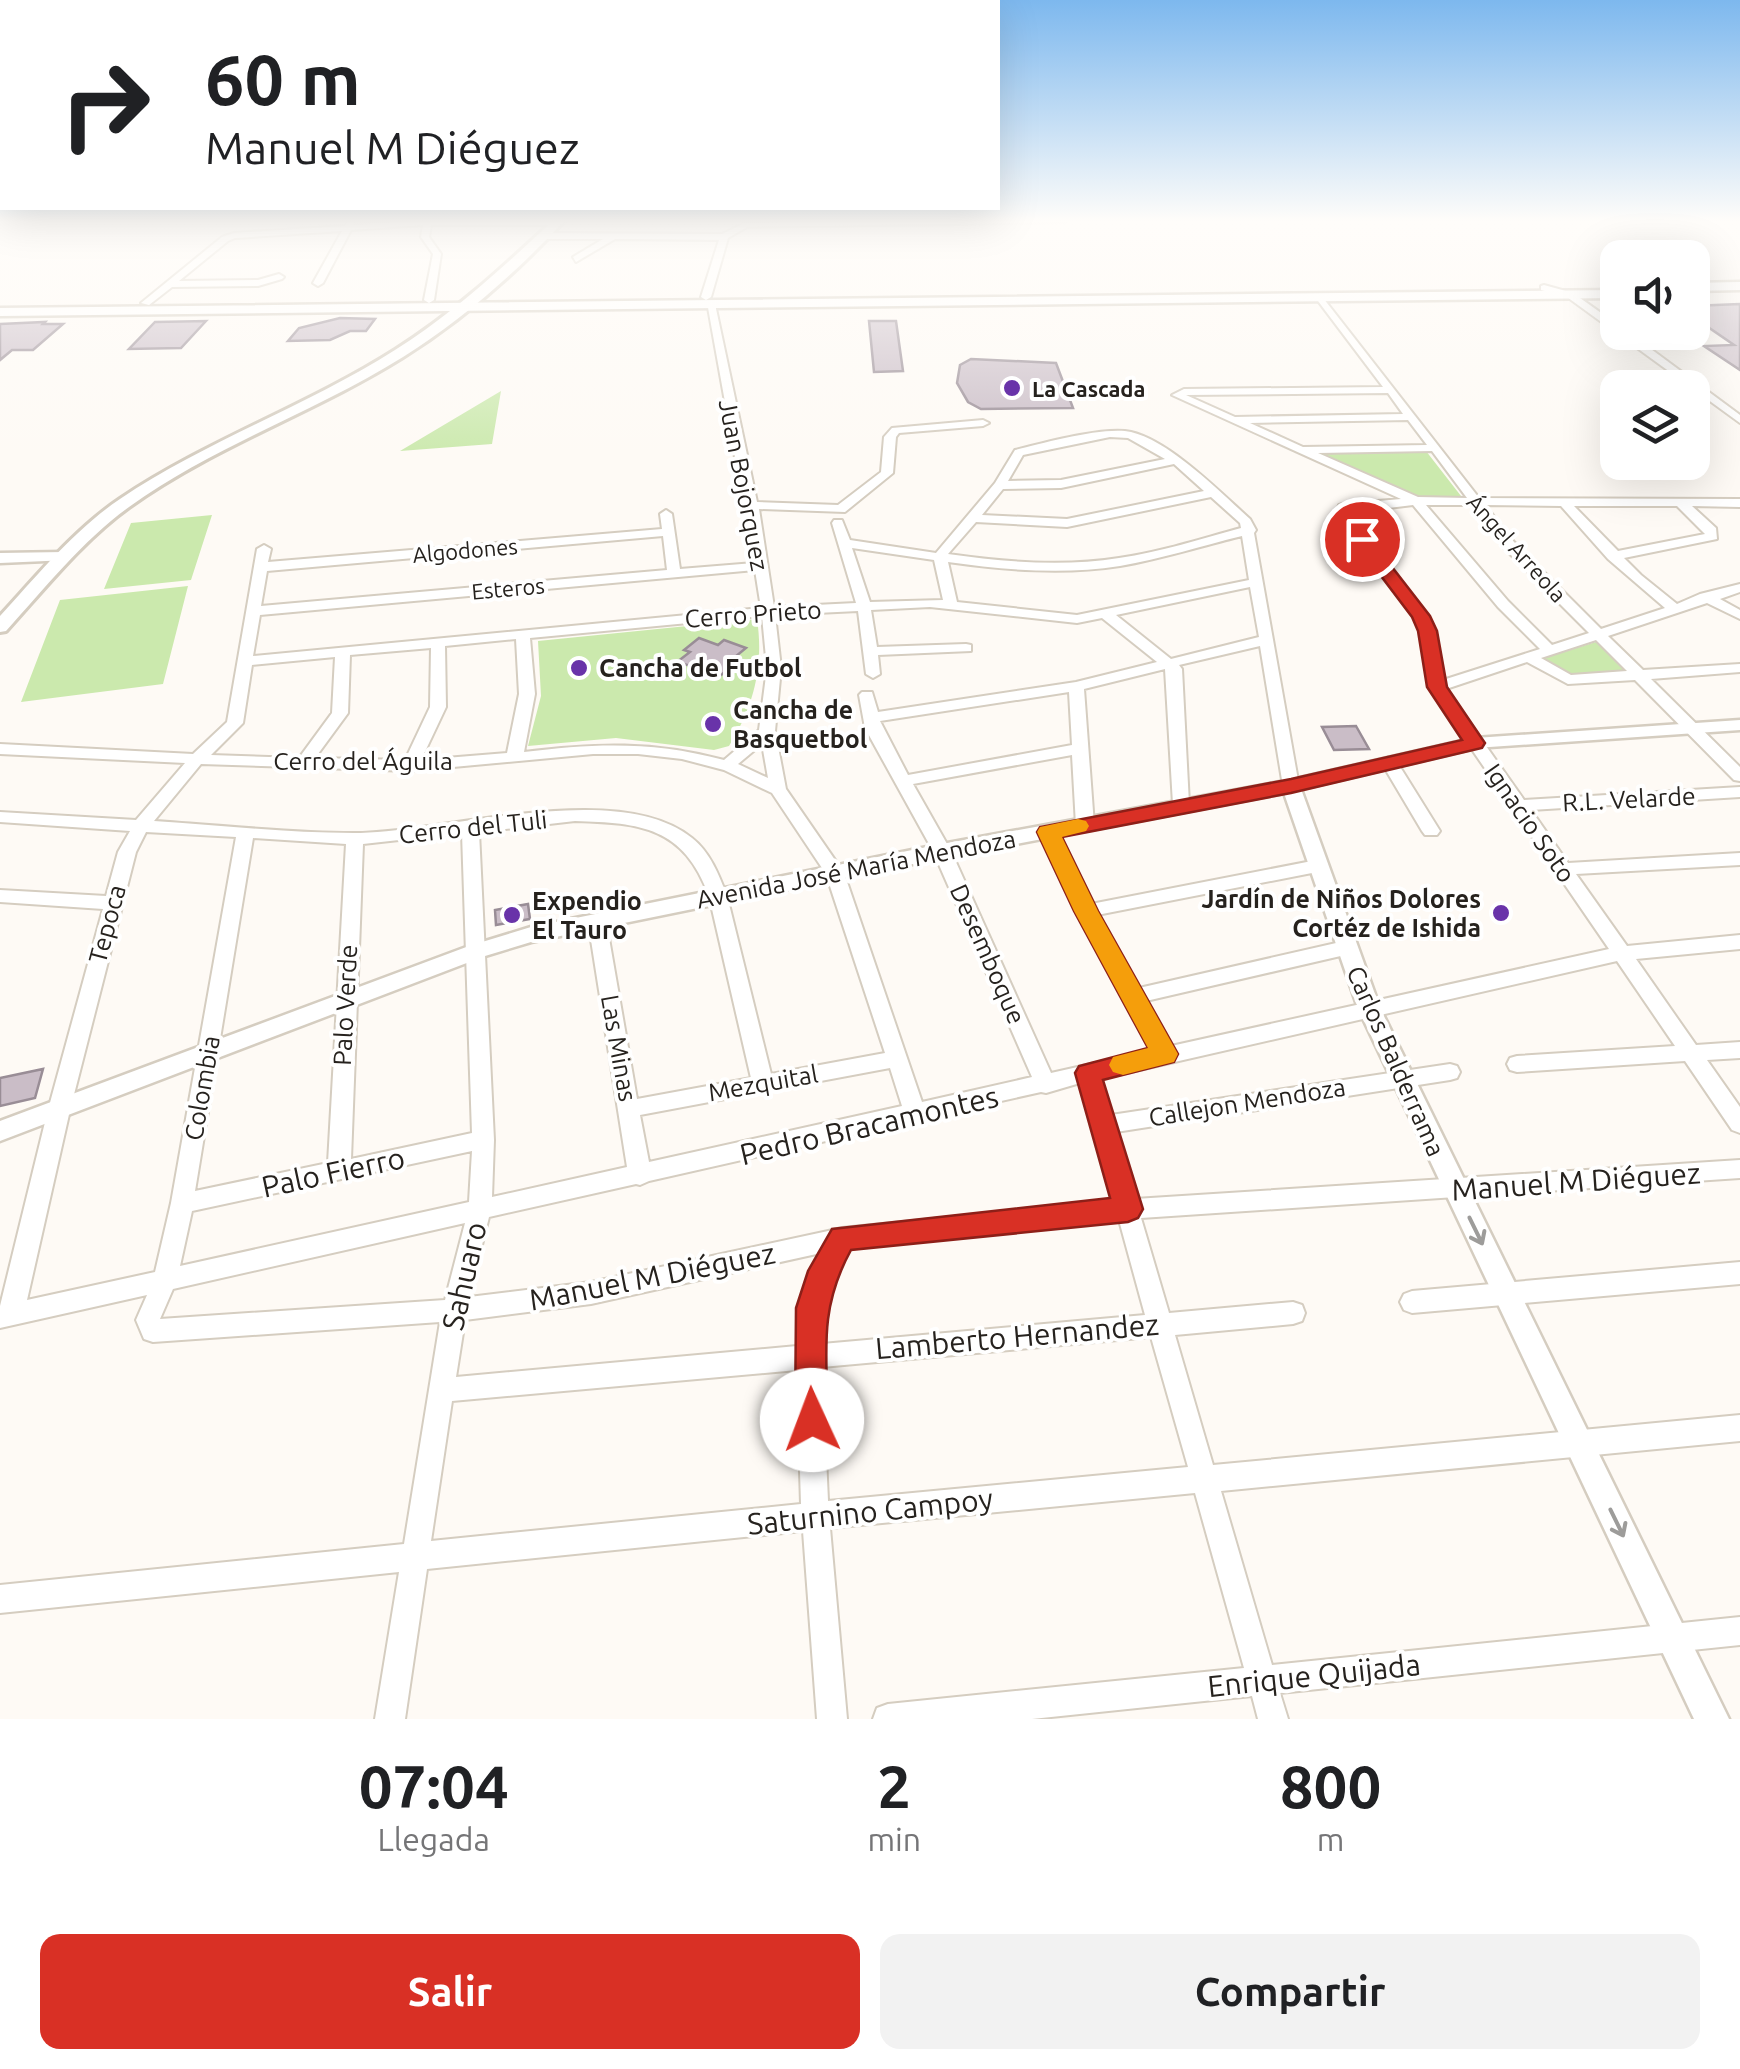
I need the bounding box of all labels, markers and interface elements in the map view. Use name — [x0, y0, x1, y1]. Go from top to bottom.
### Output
icon: right — [40, 40, 170, 170]
text: 60 m — [205, 40, 361, 118]
text: Manuel M Diéguez — [205, 122, 580, 173]
map controls — [1600, 240, 1710, 480]
button: sound — [1600, 240, 1710, 350]
button: layers — [1600, 370, 1710, 480]
place label: La Cascada — [1032, 376, 1145, 401]
marker: La Cascada — [1001, 377, 1023, 399]
street label: Juan Bojorquez — [714, 397, 774, 573]
street label: Ángel Arreola — [1462, 489, 1572, 607]
pin — [1320, 497, 1405, 582]
icon: arrive — [1335, 512, 1390, 567]
street label: Algodones — [411, 533, 519, 567]
street label: Esteros — [470, 572, 546, 604]
street label: Cerro Prieto — [684, 595, 822, 633]
place label: Cancha de Futbol — [599, 654, 802, 682]
marker: Cancha de Futbol — [568, 657, 590, 679]
place label: Cancha de Basquetbol — [733, 696, 868, 753]
marker: Cancha de Basquetbol — [702, 713, 724, 735]
street label: Cerro del Águila — [273, 747, 453, 775]
street label: Ignacio Soto — [1479, 758, 1581, 888]
street label: R.L. Velarde — [1562, 782, 1696, 816]
street label: Cerro del Tuli — [397, 805, 549, 849]
street label: Avenida José María Mendoza — [694, 824, 1018, 914]
street label: Desemboque — [945, 880, 1031, 1028]
street label: Tepoca — [83, 882, 131, 966]
place label: Jardín de Niños Dolores Cortéz de Ishida — [1201, 885, 1481, 942]
place label: Expendio El Tauro — [532, 887, 642, 944]
marker: Jardín de Niños Dolores Cortéz de Ishida — [1490, 902, 1512, 924]
marker: Expendio El Tauro — [501, 904, 523, 926]
street label: Palo Verde — [328, 944, 362, 1066]
street label: Carlos Balderrama — [1341, 962, 1451, 1160]
street label: Las Minas — [596, 992, 642, 1104]
street label: Colombia — [179, 1033, 225, 1143]
street label: Mezquital — [706, 1060, 820, 1106]
street label: Callejon Mendoza — [1147, 1073, 1347, 1131]
street label: Pedro Bracamontes — [736, 1079, 1002, 1171]
street label: Palo Fierro — [258, 1140, 408, 1204]
street label: Manuel M Diéguez — [1450, 1155, 1702, 1207]
one-way arrow — [1467, 1215, 1486, 1245]
street label: Sahuaro — [435, 1219, 493, 1333]
street label: Manuel M Diéguez — [526, 1235, 778, 1317]
street label: Lamberto Hernandez — [874, 1307, 1160, 1365]
position arrow — [760, 1368, 864, 1472]
street label: Saturnino Campoy — [746, 1481, 994, 1541]
one-way arrow — [1609, 1507, 1628, 1537]
street label: Enrique Quijada — [1206, 1647, 1422, 1703]
text: 07:04 — [359, 1752, 509, 1819]
text: 2 — [877, 1752, 911, 1819]
text: 800 — [1280, 1752, 1381, 1819]
text: Llegada — [378, 1821, 490, 1857]
text: min — [867, 1821, 921, 1857]
text: m — [1317, 1821, 1344, 1857]
button: Salir — [40, 1934, 860, 2049]
button: Compartir — [880, 1934, 1700, 2049]

